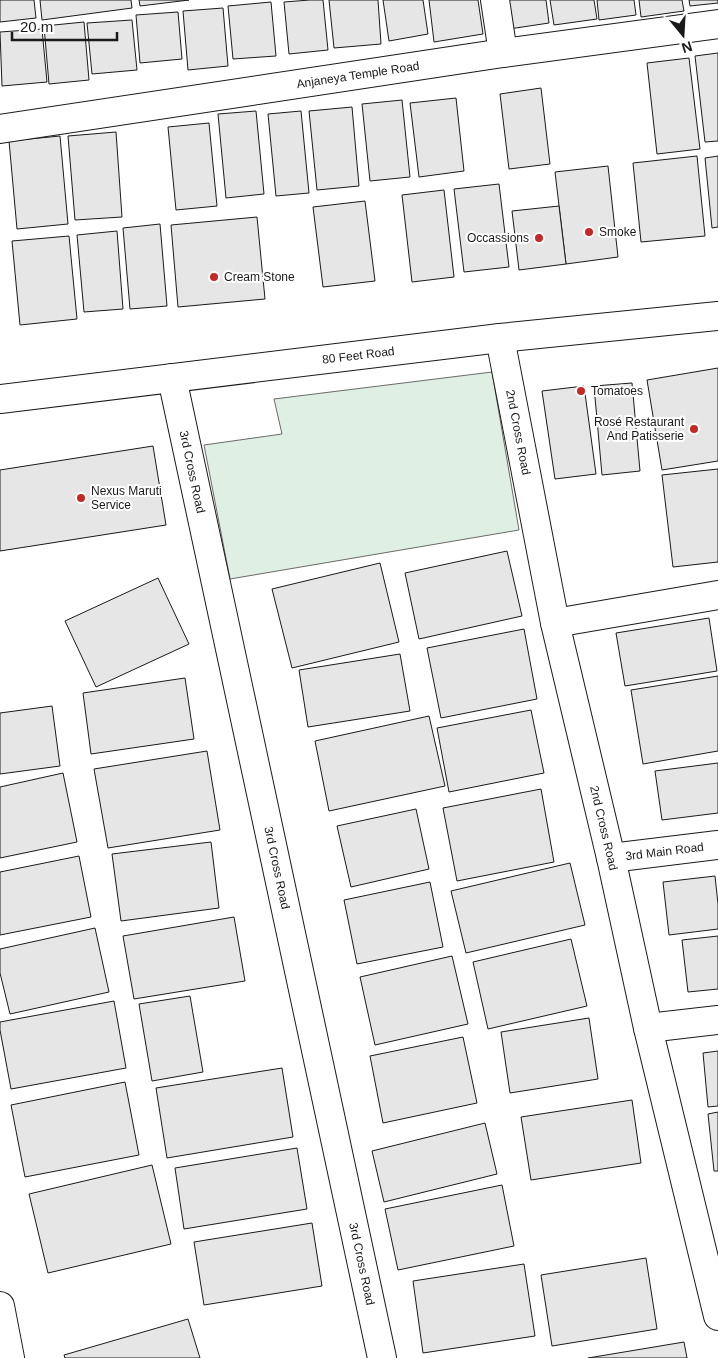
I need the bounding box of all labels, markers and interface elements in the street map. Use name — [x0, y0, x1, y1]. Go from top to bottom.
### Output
scale bar — [12, 10, 118, 42]
north arrow — [658, 10, 708, 60]
text: 20 m — [20, 18, 53, 35]
text: N — [680, 38, 694, 57]
street label: Anjaneya Temple Road — [296, 59, 420, 91]
place label: Smoke — [599, 225, 637, 239]
marker: Smoke — [583, 226, 595, 238]
place label: Occassions — [467, 231, 529, 245]
marker: Occassions — [533, 232, 545, 244]
place label: Cream Stone — [224, 270, 295, 284]
marker: Cream Stone — [208, 271, 220, 283]
street label: 80 Feet Road — [321, 344, 395, 367]
place label: Tomatoes — [591, 384, 643, 398]
marker: Tomatoes — [575, 385, 587, 397]
street label: 2nd Cross Road — [503, 388, 533, 476]
place label: Rosé Restaurant And Patisserie — [594, 415, 685, 443]
marker: Rosé Restaurant And Patisserie — [688, 423, 700, 435]
street label: 3rd Cross Road — [176, 429, 208, 514]
place label: Nexus Maruti Service — [91, 484, 162, 512]
marker: Nexus Maruti Service — [75, 492, 87, 504]
street label: 2nd Cross Road — [587, 784, 621, 872]
street label: 3rd Cross Road — [261, 825, 293, 910]
street label: 3rd Main Road — [625, 840, 705, 863]
street label: 3rd Cross Road — [346, 1221, 377, 1306]

